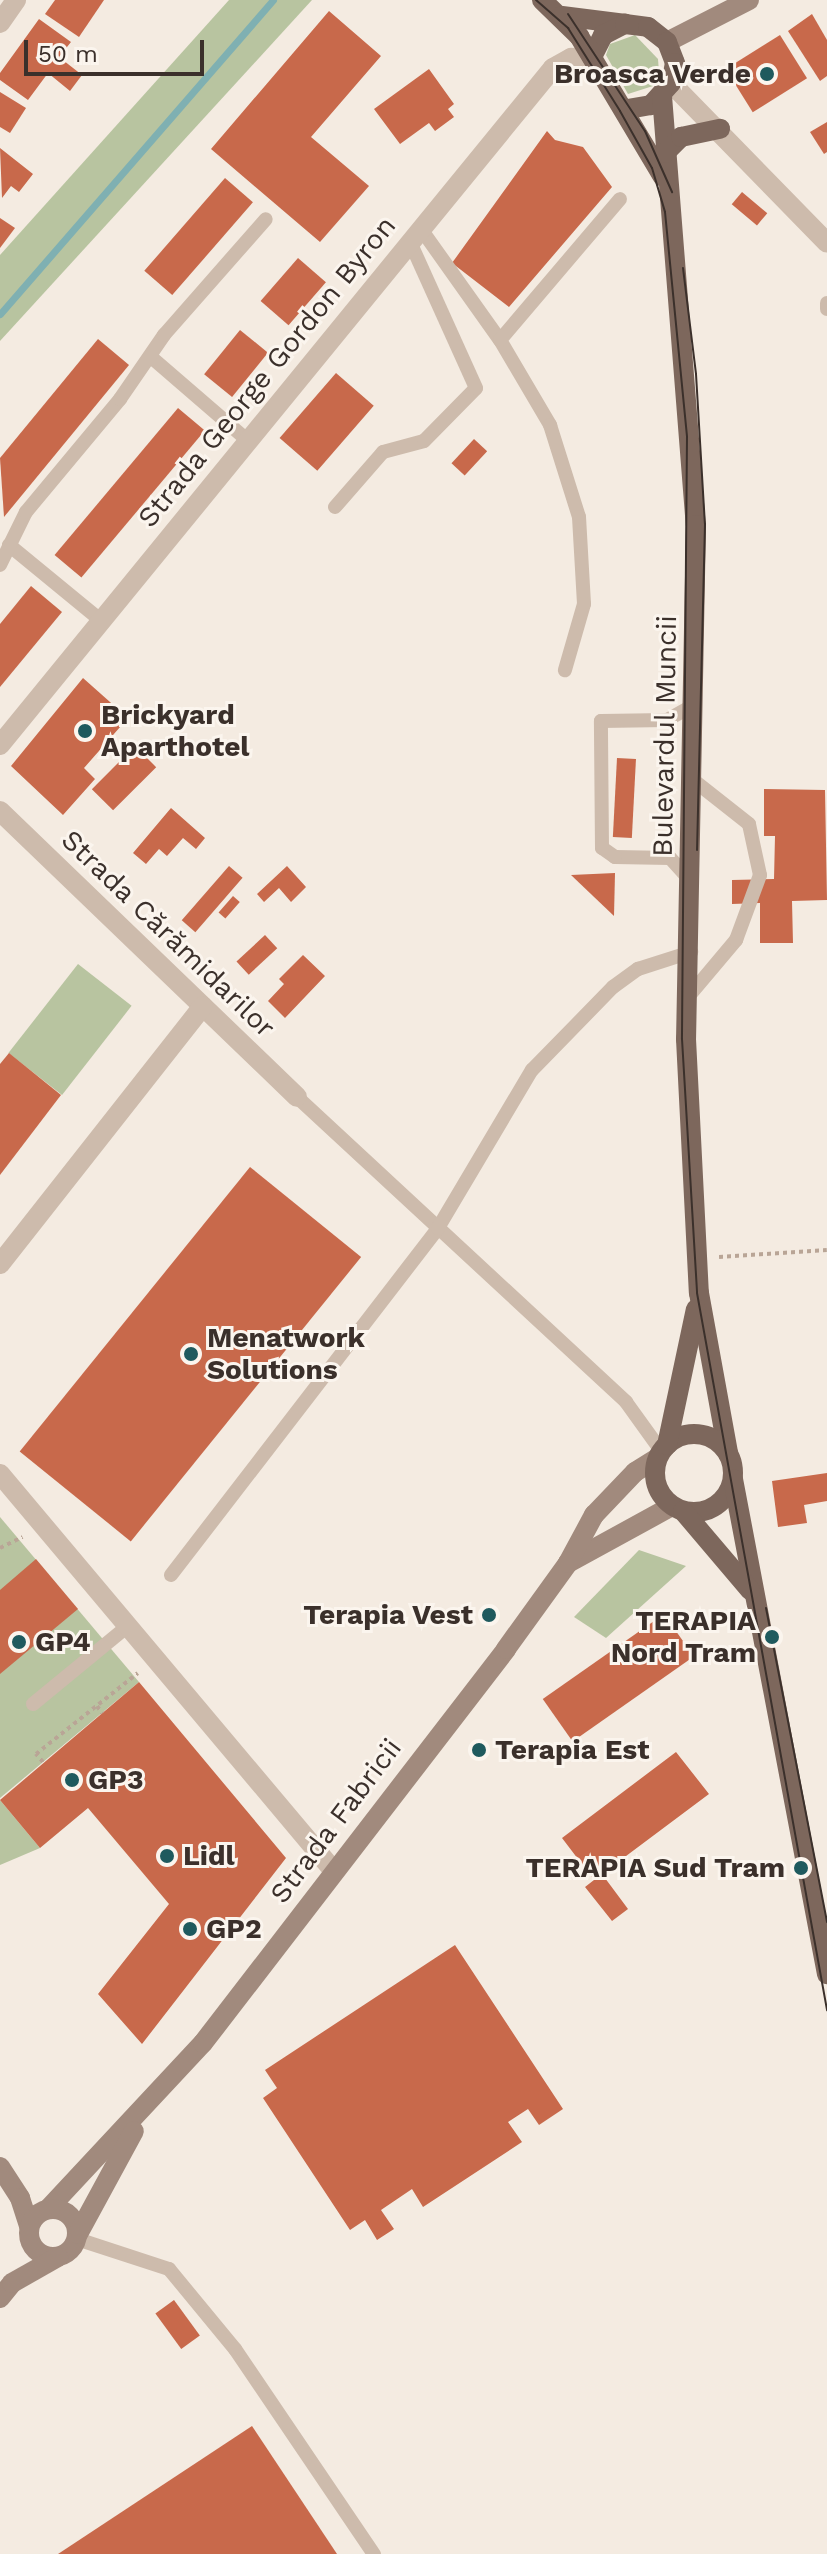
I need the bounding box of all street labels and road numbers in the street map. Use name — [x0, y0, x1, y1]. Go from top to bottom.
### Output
street label: Strada George Gordon Byron — [131, 209, 403, 535]
street label: Bulevardul Muncii — [646, 614, 684, 858]
street label: Strada Cărămidarilor — [54, 823, 282, 1045]
street label: Strada Fabricii — [263, 1732, 409, 1910]

